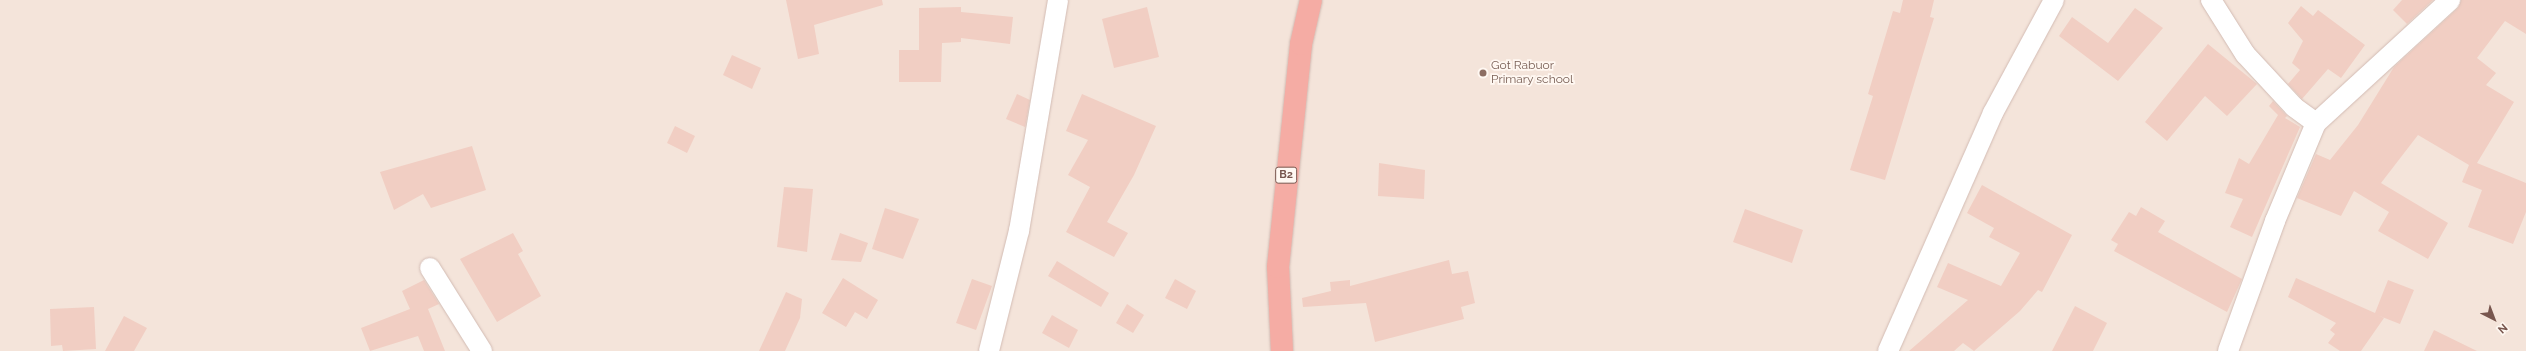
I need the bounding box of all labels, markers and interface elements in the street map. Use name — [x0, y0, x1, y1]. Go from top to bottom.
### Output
place label: Got Rabuor Primary school — [1491, 59, 1574, 87]
marker: Got Rabuor Primary school — [1478, 68, 1488, 78]
road number: B2 — [1275, 166, 1297, 184]
north arrow — [2474, 299, 2514, 339]
text: N — [2495, 321, 2510, 336]

